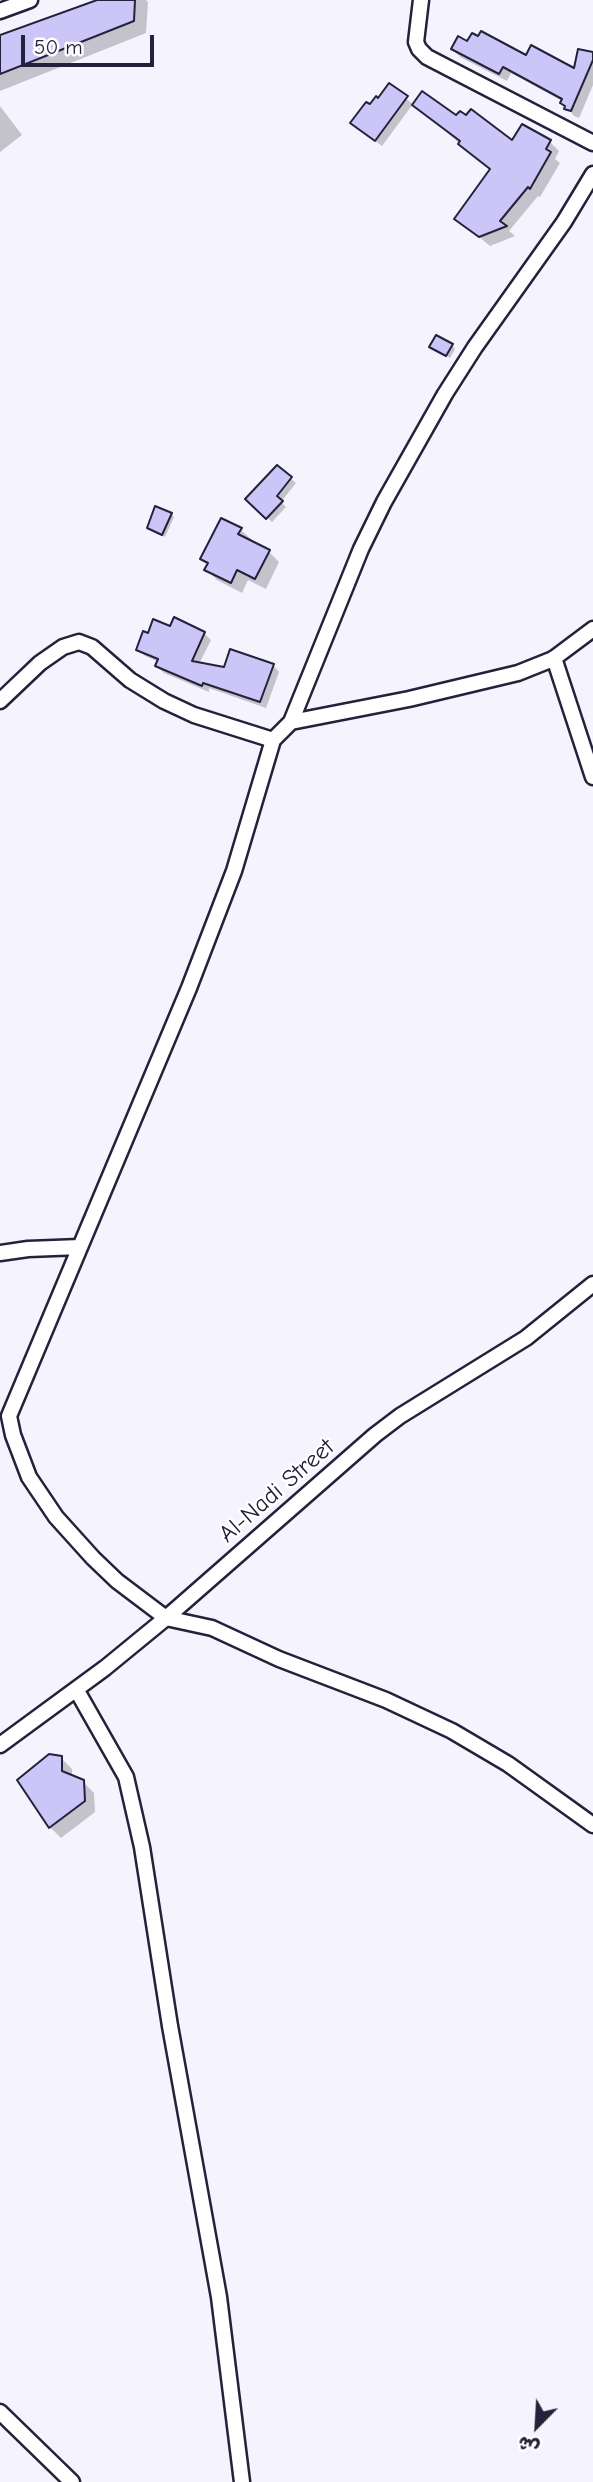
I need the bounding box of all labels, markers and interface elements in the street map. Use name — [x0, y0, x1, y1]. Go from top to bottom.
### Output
scale bar — [24, 21, 158, 65]
text: 50 m — [34, 35, 83, 59]
street label: Al-Nadi Street — [213, 1433, 341, 1549]
north arrow — [502, 2391, 572, 2461]
text: ش — [514, 2431, 542, 2459]

